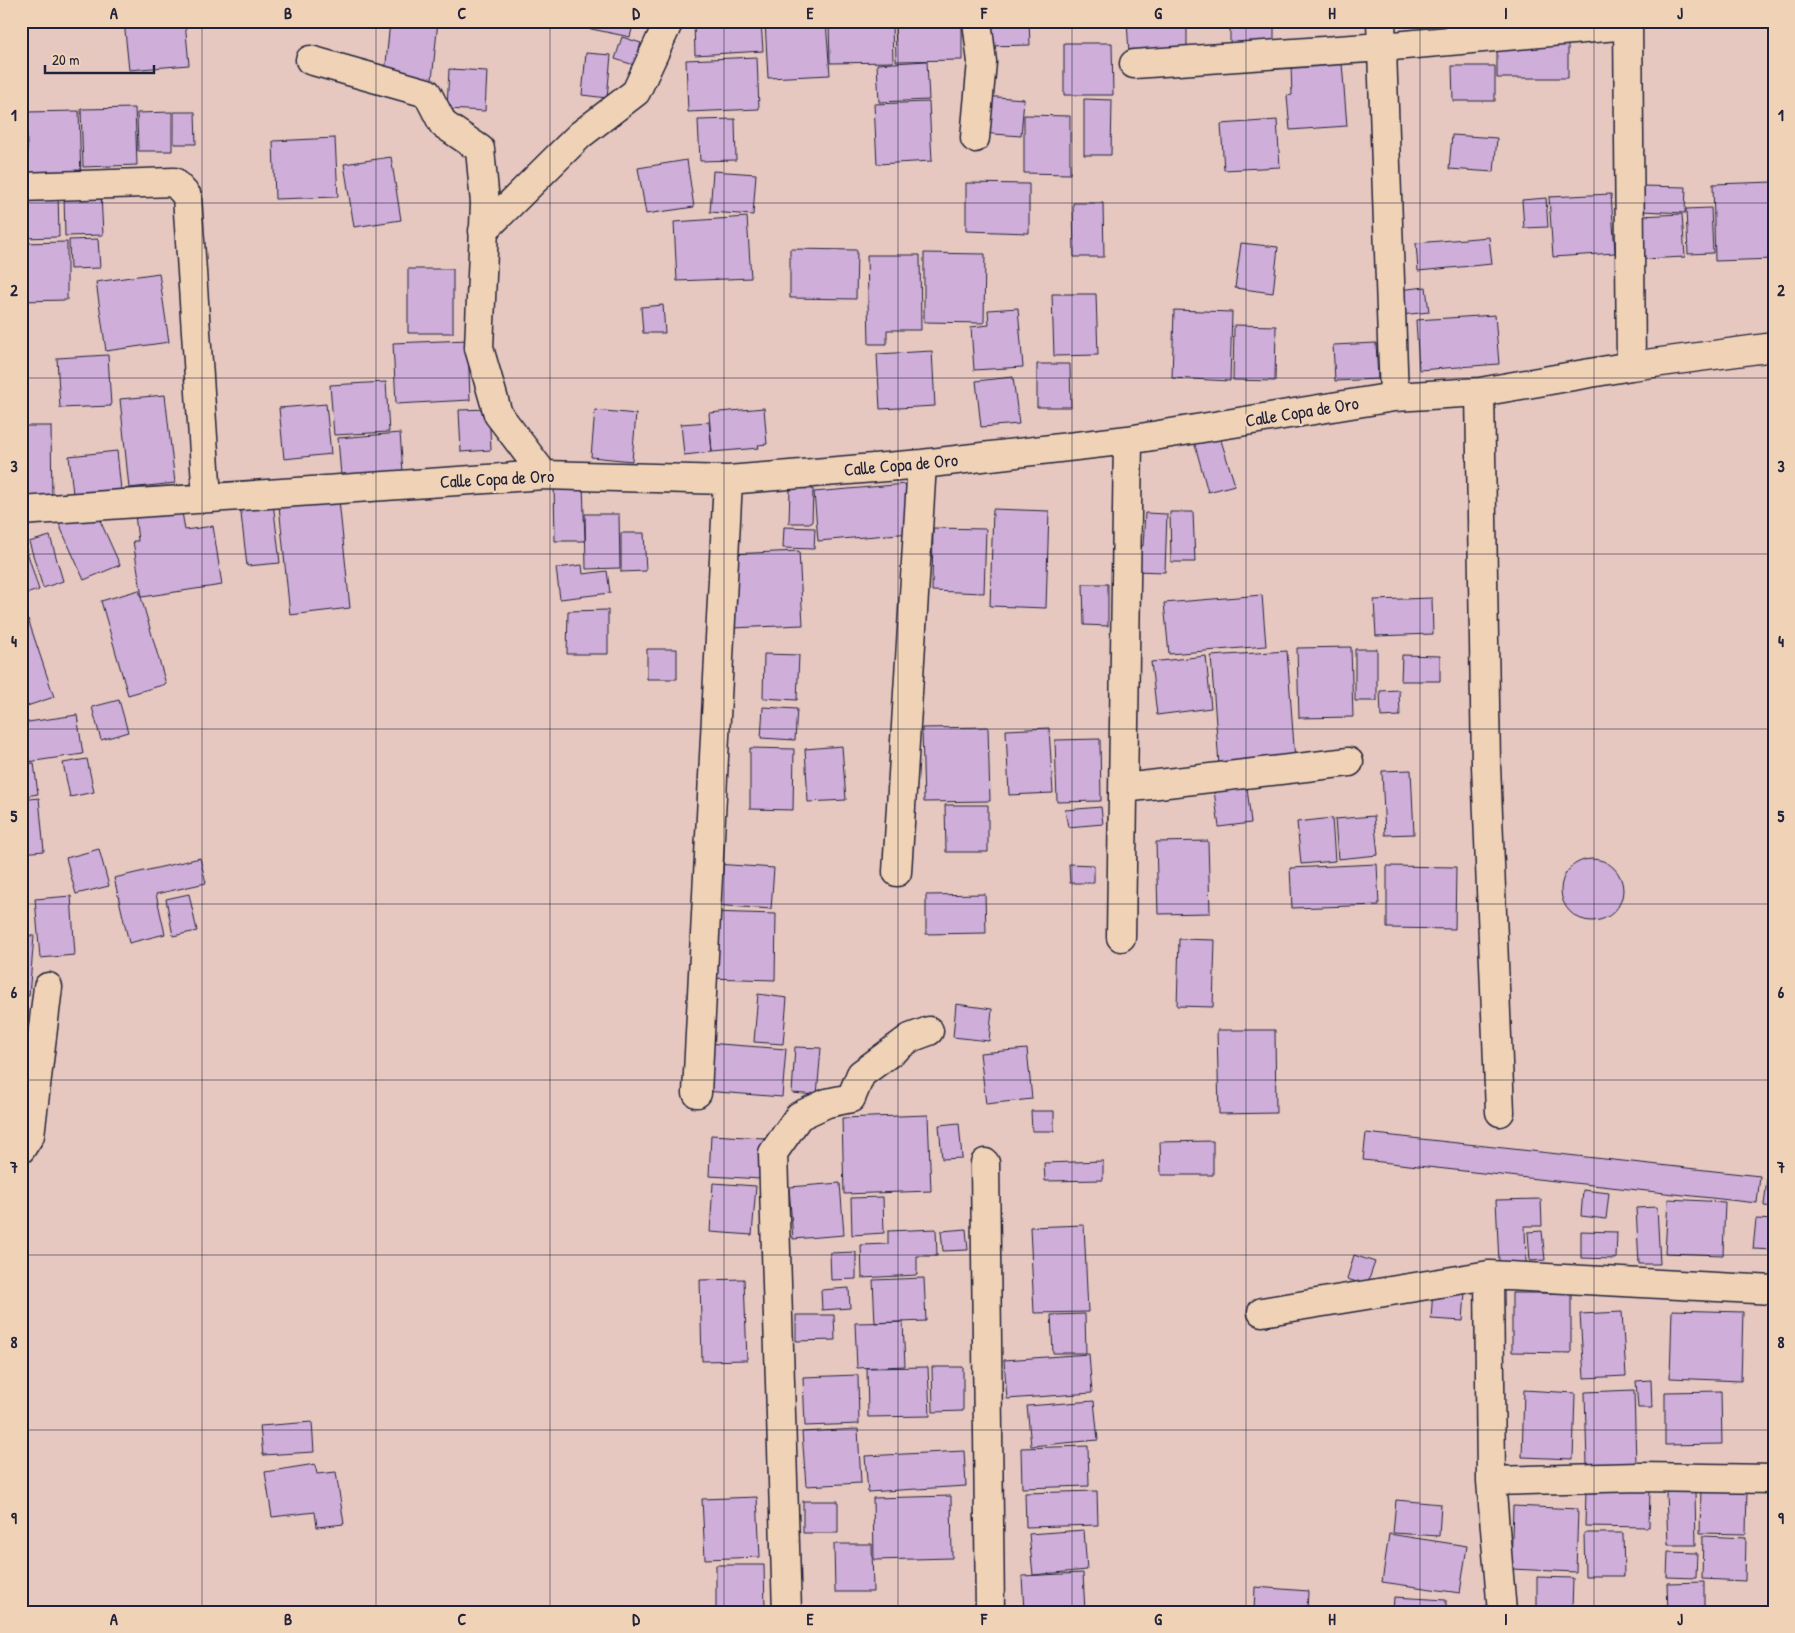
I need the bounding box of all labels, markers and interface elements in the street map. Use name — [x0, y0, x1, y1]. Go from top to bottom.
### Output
text: A — [110, 2, 118, 24]
text: B — [284, 2, 292, 24]
text: C — [458, 2, 467, 24]
text: D — [632, 2, 640, 24]
text: E — [806, 2, 814, 24]
text: F — [980, 2, 988, 24]
text: G — [1154, 2, 1162, 24]
text: H — [1328, 2, 1336, 24]
text: I — [1504, 2, 1508, 24]
text: J — [1677, 2, 1683, 24]
scale bar — [45, 42, 154, 74]
text: 20 m — [52, 49, 79, 70]
text: 1 — [11, 104, 17, 126]
text: 1 — [1778, 104, 1784, 126]
text: 2 — [10, 279, 18, 301]
text: 2 — [1777, 279, 1785, 301]
street label: Calle Copa de Oro — [1243, 390, 1360, 433]
street label: Calle Copa de Oro — [843, 447, 959, 482]
text: 3 — [10, 455, 18, 477]
text: 3 — [1777, 455, 1785, 477]
street label: Calle Copa de Oro — [439, 463, 555, 494]
text: 4 — [11, 630, 17, 652]
text: 4 — [1778, 630, 1784, 652]
text: 5 — [11, 805, 18, 827]
text: 5 — [1778, 805, 1785, 827]
text: 6 — [11, 981, 18, 1003]
text: 6 — [1778, 981, 1785, 1003]
text: 7 — [9, 1156, 18, 1178]
text: 7 — [1776, 1156, 1785, 1178]
text: 8 — [11, 1331, 18, 1353]
text: 8 — [1778, 1331, 1785, 1353]
text: 9 — [11, 1507, 17, 1529]
text: 9 — [1778, 1507, 1784, 1529]
text: A — [110, 1608, 118, 1630]
text: B — [284, 1608, 292, 1630]
text: C — [458, 1608, 467, 1630]
text: D — [632, 1608, 640, 1630]
text: E — [806, 1608, 814, 1630]
text: F — [980, 1608, 988, 1630]
text: G — [1154, 1608, 1162, 1630]
text: H — [1328, 1608, 1336, 1630]
text: I — [1504, 1608, 1508, 1630]
text: J — [1677, 1608, 1683, 1630]

